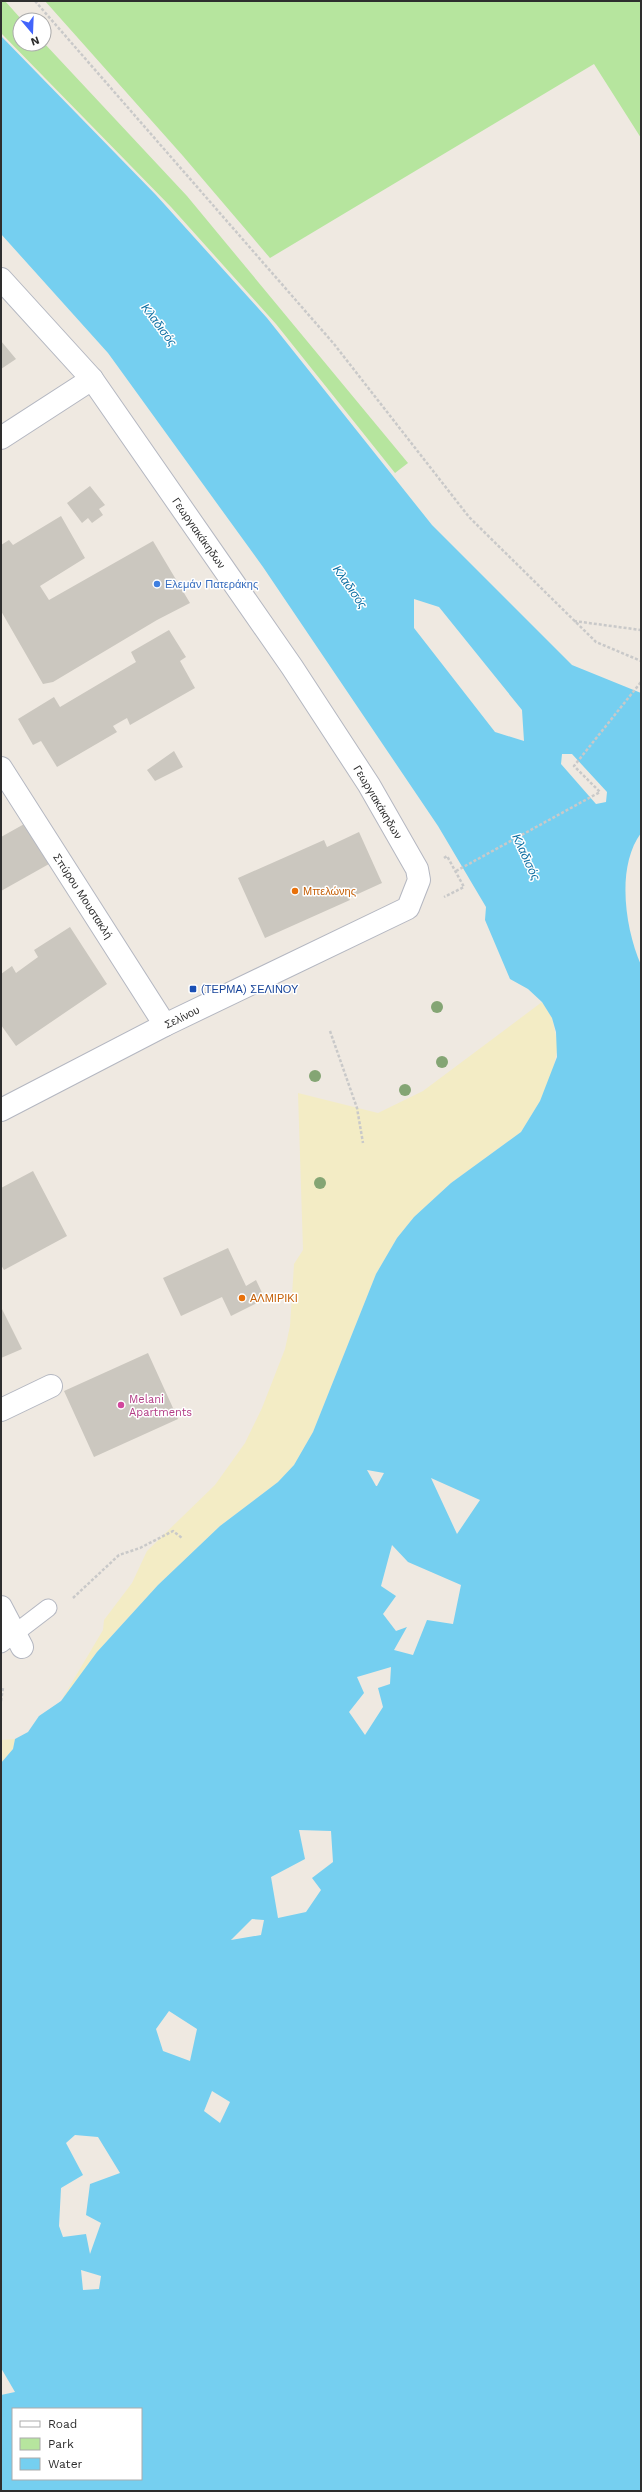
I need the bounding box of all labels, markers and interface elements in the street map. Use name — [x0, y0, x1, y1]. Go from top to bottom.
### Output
north arrow — [12, 12, 52, 52]
text: N — [29, 34, 41, 48]
water label: Κλαδισός — [138, 301, 180, 349]
street label: Γεωργιακάκηδων — [169, 495, 228, 572]
water label: Κλαδισός — [330, 563, 370, 611]
place label: Ελεμάν Πατεράκης — [165, 578, 258, 591]
marker: Ελεμάν Πατεράκης — [152, 579, 162, 589]
street label: Γεωργιακάκηδων — [350, 763, 405, 842]
water label: Κλαδισός — [509, 832, 543, 883]
street label: Σπύρου Μουστακλή — [50, 851, 115, 941]
place label: Μπελώνης — [303, 885, 356, 898]
marker: Μπελώνης — [290, 886, 300, 896]
place label: (ΤΕΡΜΑ) ΣΕΛΙΝΟΥ — [201, 983, 299, 996]
marker: (ΤΕΡΜΑ) ΣΕΛΙΝΟΥ — [188, 984, 198, 994]
street label: Σελίνου — [163, 1003, 202, 1031]
place label: ΑΛΜΙΡΙΚΙ — [250, 1292, 298, 1305]
marker: ΑΛΜΙΡΙΚΙ — [237, 1293, 247, 1303]
place label: Melani Apartments — [129, 1393, 192, 1419]
marker: Melani Apartments — [116, 1400, 126, 1410]
legend — [12, 2408, 142, 2480]
text: Road — [48, 2417, 77, 2431]
text: Park — [48, 2437, 74, 2451]
text: Water — [48, 2457, 83, 2471]

